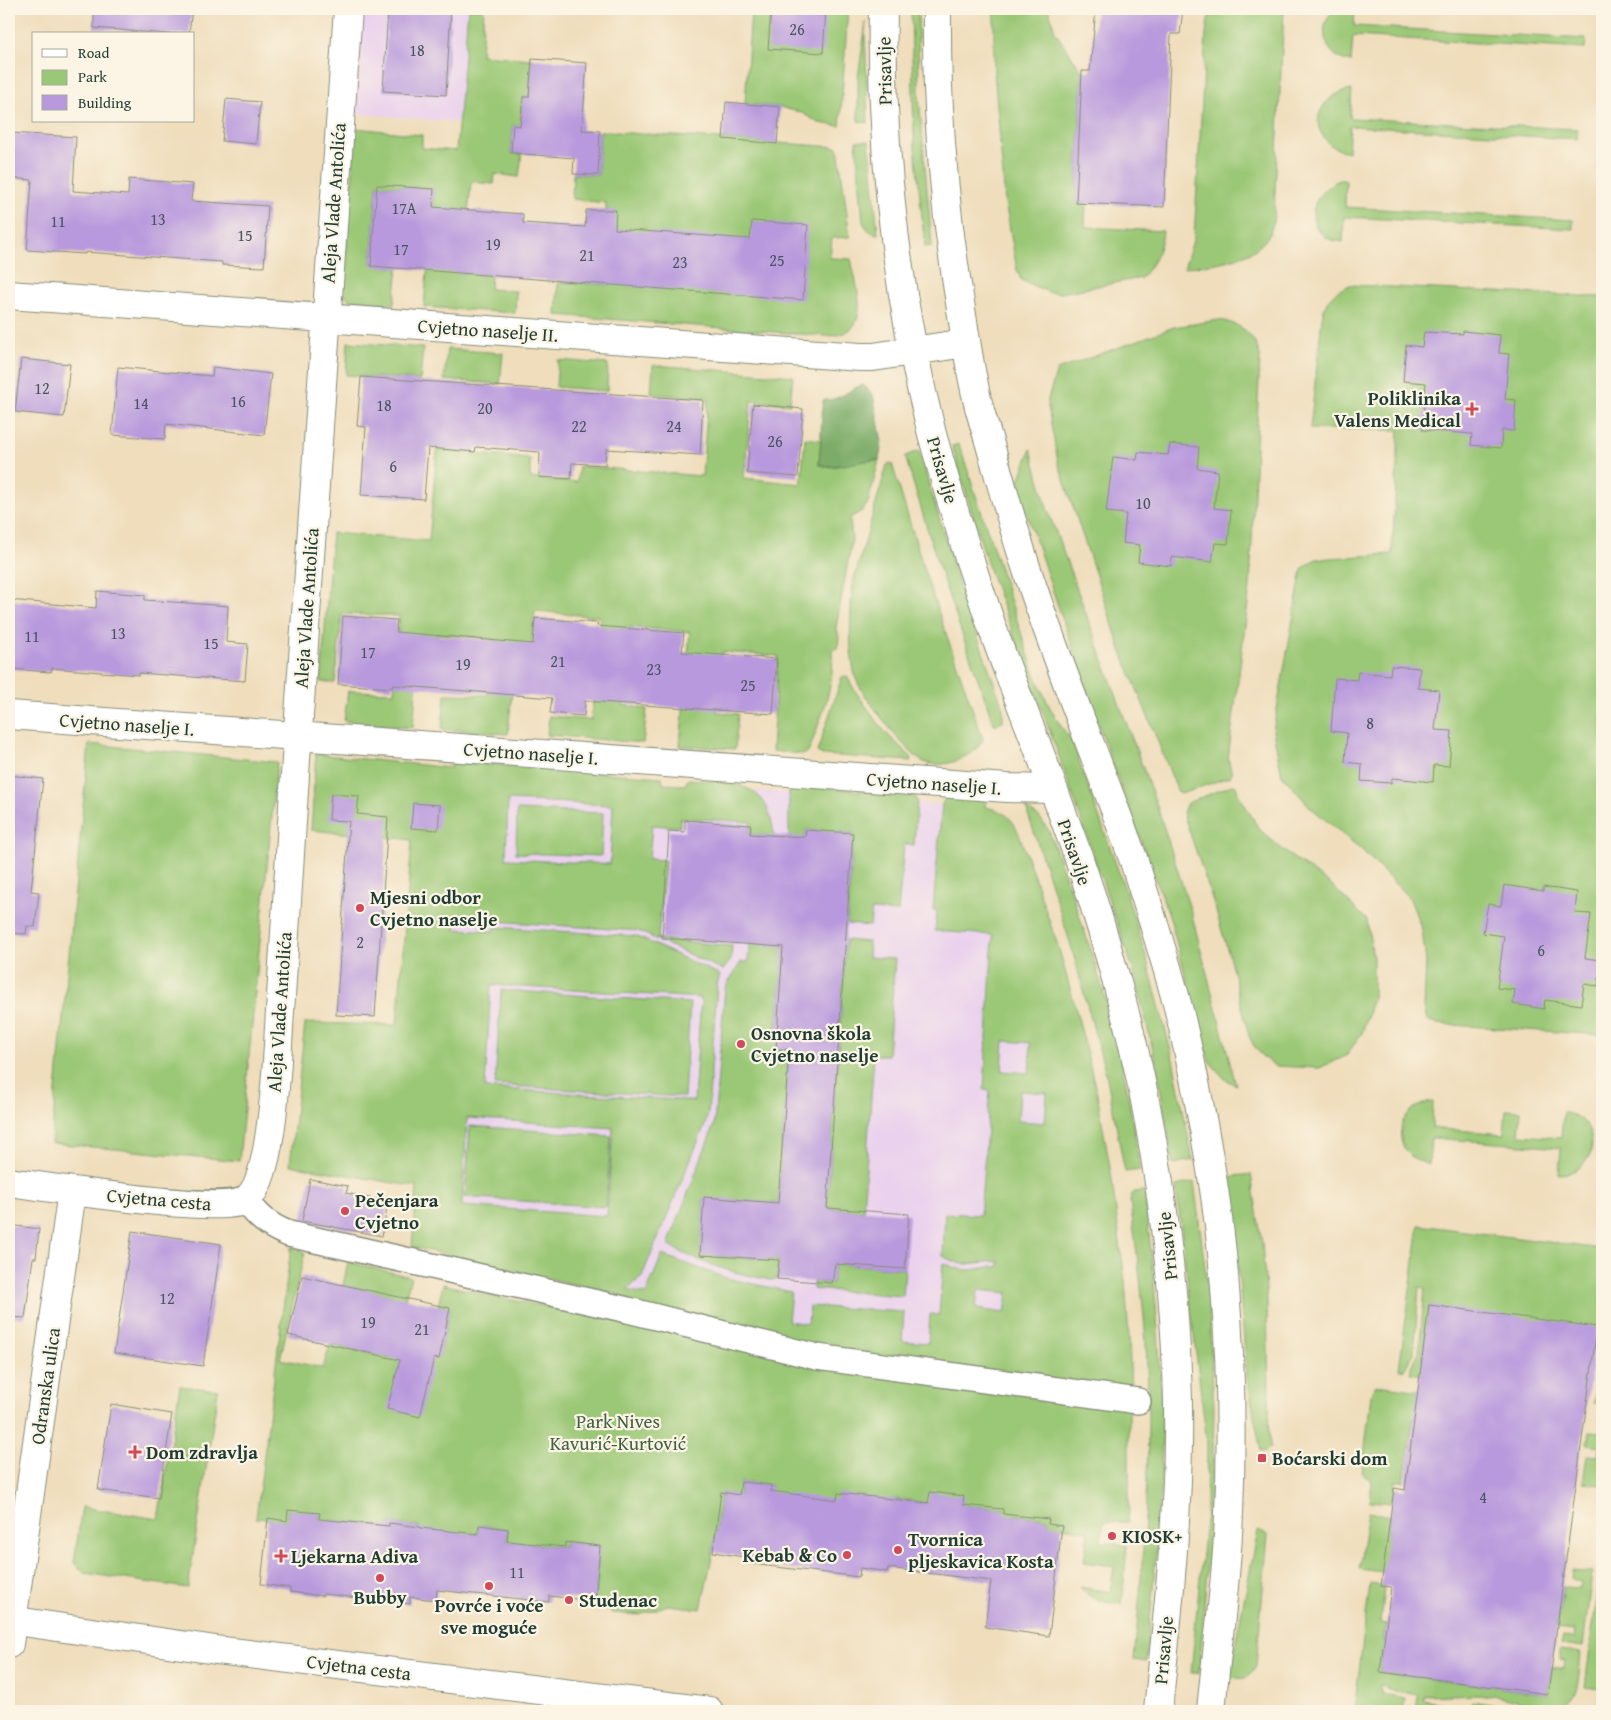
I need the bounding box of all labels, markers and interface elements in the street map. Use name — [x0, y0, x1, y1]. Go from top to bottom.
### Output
house number: 26 — [789, 17, 805, 41]
legend — [32, 32, 195, 122]
street label: Prisavlje — [869, 36, 899, 105]
house number: 18 — [409, 38, 425, 62]
text: Road — [78, 42, 109, 63]
text: Park — [78, 66, 107, 87]
text: Building — [78, 92, 132, 113]
street label: Aleja Vlade Antolića — [313, 122, 353, 284]
house number: 17A — [391, 196, 417, 220]
house number: 13 — [150, 207, 166, 231]
house number: 11 — [50, 209, 66, 233]
house number: 15 — [237, 223, 253, 247]
house number: 19 — [485, 232, 501, 256]
house number: 17 — [393, 237, 409, 261]
house number: 21 — [579, 243, 595, 267]
house number: 25 — [769, 248, 785, 272]
house number: 23 — [672, 250, 688, 274]
street label: Cvjetno naselje II. — [417, 311, 559, 349]
house number: 12 — [34, 376, 50, 400]
place label: Poliklinika Valens Medical — [1334, 384, 1461, 434]
house number: 16 — [230, 389, 246, 413]
house number: 14 — [133, 391, 149, 415]
house number: 18 — [376, 393, 392, 417]
house number: 20 — [477, 396, 493, 420]
marker: Poliklinika Valens Medical — [1465, 402, 1479, 416]
house number: 22 — [571, 414, 587, 438]
house number: 24 — [666, 414, 682, 438]
house number: 26 — [767, 429, 783, 453]
street label: Prisavlje — [920, 433, 966, 507]
house number: 6 — [389, 454, 397, 478]
house number: 10 — [1135, 491, 1151, 515]
street label: Aleja Vlade Antolića — [286, 527, 326, 689]
house number: 13 — [110, 621, 126, 645]
house number: 11 — [24, 624, 40, 648]
house number: 15 — [203, 631, 219, 655]
house number: 17 — [360, 640, 376, 664]
house number: 21 — [550, 649, 566, 673]
house number: 19 — [455, 652, 471, 676]
house number: 23 — [646, 657, 662, 681]
house number: 25 — [740, 673, 756, 697]
street label: Cvjetno naselje I. — [59, 705, 195, 743]
house number: 8 — [1366, 711, 1374, 735]
street label: Cvjetno naselje I. — [463, 734, 599, 772]
street label: Cvjetno naselje I. — [866, 764, 1002, 802]
street label: Prisavlje — [1051, 815, 1099, 889]
place label: Mjesni odbor Cvjetno naselje — [370, 883, 498, 933]
marker: Mjesni odbor Cvjetno naselje — [354, 902, 366, 914]
house number: 2 — [356, 930, 364, 954]
street label: Aleja Vlade Antolića — [259, 931, 299, 1093]
house number: 6 — [1537, 938, 1545, 962]
place label: Osnovna škola Cvjetno naselje — [751, 1019, 879, 1069]
marker: Osnovna škola Cvjetno naselje — [735, 1038, 747, 1050]
street label: Cvjetna cesta — [106, 1180, 212, 1218]
place label: Pečenjara Cvjetno — [355, 1186, 439, 1236]
marker: Pečenjara Cvjetno — [339, 1205, 351, 1217]
street label: Prisavlje — [1149, 1210, 1185, 1281]
house number: 12 — [159, 1286, 175, 1310]
house number: 19 — [360, 1310, 376, 1334]
house number: 21 — [414, 1317, 430, 1341]
street label: Odranska ulica — [23, 1326, 67, 1446]
park label: Park Nives Kavurić-Kurtović — [550, 1407, 686, 1457]
place label: Dom zdravlja — [146, 1438, 258, 1466]
place label: Boćarski dom — [1272, 1444, 1388, 1472]
marker: Dom zdravlja — [128, 1445, 142, 1459]
marker: Boćarski dom — [1256, 1452, 1268, 1464]
house number: 4 — [1479, 1485, 1487, 1509]
place label: KIOSK+ — [1122, 1522, 1182, 1550]
place label: Tvornica pljeskavica Kosta — [908, 1525, 1054, 1575]
marker: KIOSK+ — [1106, 1530, 1118, 1542]
place label: Kebab & Co — [743, 1541, 837, 1569]
place label: Ljekarna Adiva — [291, 1542, 419, 1570]
marker: Tvornica pljeskavica Kosta — [892, 1544, 904, 1556]
marker: Kebab & Co — [841, 1549, 853, 1561]
marker: Ljekarna Adiva — [275, 1550, 287, 1562]
house number: 11 — [509, 1560, 525, 1584]
marker: Bubby — [374, 1572, 386, 1584]
marker: Povrće i voće sve moguće — [483, 1580, 495, 1592]
place label: Bubby — [353, 1583, 407, 1611]
place label: Studenac — [579, 1586, 657, 1614]
place label: Povrće i voće sve moguće — [434, 1591, 544, 1641]
marker: Studenac — [563, 1594, 575, 1606]
street label: Prisavlje — [1146, 1615, 1180, 1685]
street label: Cvjetna cesta — [305, 1647, 413, 1687]

